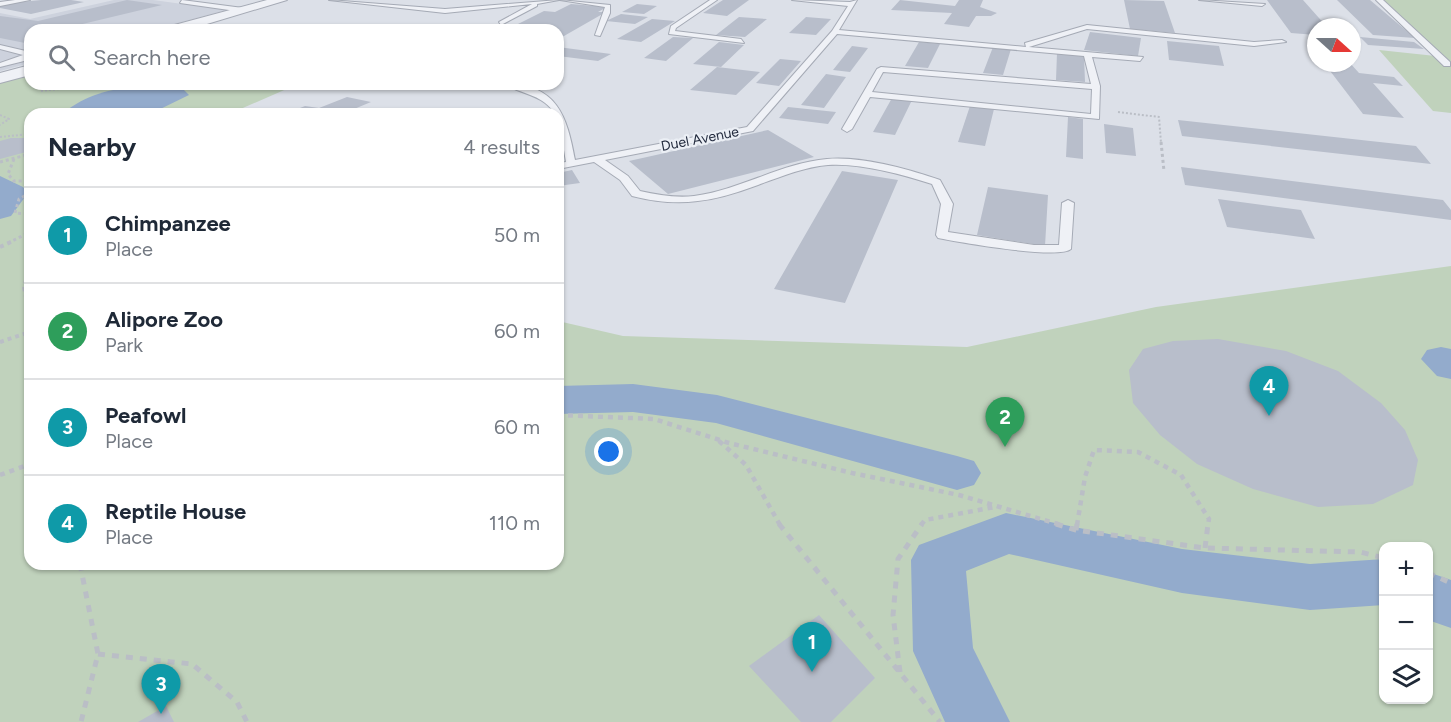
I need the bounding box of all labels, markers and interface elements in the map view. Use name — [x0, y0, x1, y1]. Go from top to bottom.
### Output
north arrow — [1307, 18, 1361, 72]
search box — [24, 24, 564, 90]
icon: search — [45, 41, 78, 74]
text: Search here — [93, 44, 211, 71]
street label: Duel Avenue — [660, 123, 741, 155]
text: Nearby — [48, 131, 136, 163]
text: 4 results — [463, 135, 540, 159]
text: Chimpanzee — [105, 210, 231, 237]
text: 1 — [63, 223, 72, 247]
text: 50 m — [494, 223, 540, 247]
text: Place — [105, 237, 153, 261]
text: Alipore Zoo — [105, 306, 223, 333]
text: 2 — [62, 319, 73, 343]
text: 60 m — [494, 319, 540, 343]
text: Park — [105, 333, 143, 357]
pin: 4 — [1250, 366, 1288, 416]
pin: 2 — [986, 398, 1024, 447]
text: Peafowl — [105, 402, 186, 429]
text: 3 — [62, 415, 73, 439]
text: 60 m — [494, 415, 540, 439]
text: Place — [105, 429, 153, 453]
your location — [594, 437, 623, 466]
text: Reptile House — [105, 498, 246, 525]
text: 4 — [61, 511, 74, 535]
text: 110 m — [489, 511, 540, 535]
text: Place — [105, 525, 153, 549]
map controls — [1379, 542, 1433, 704]
button: + — [1379, 542, 1433, 596]
button: − — [1379, 596, 1433, 650]
pin: 1 — [792, 622, 832, 672]
button: layers — [1379, 650, 1433, 704]
pin: 3 — [142, 664, 180, 714]

